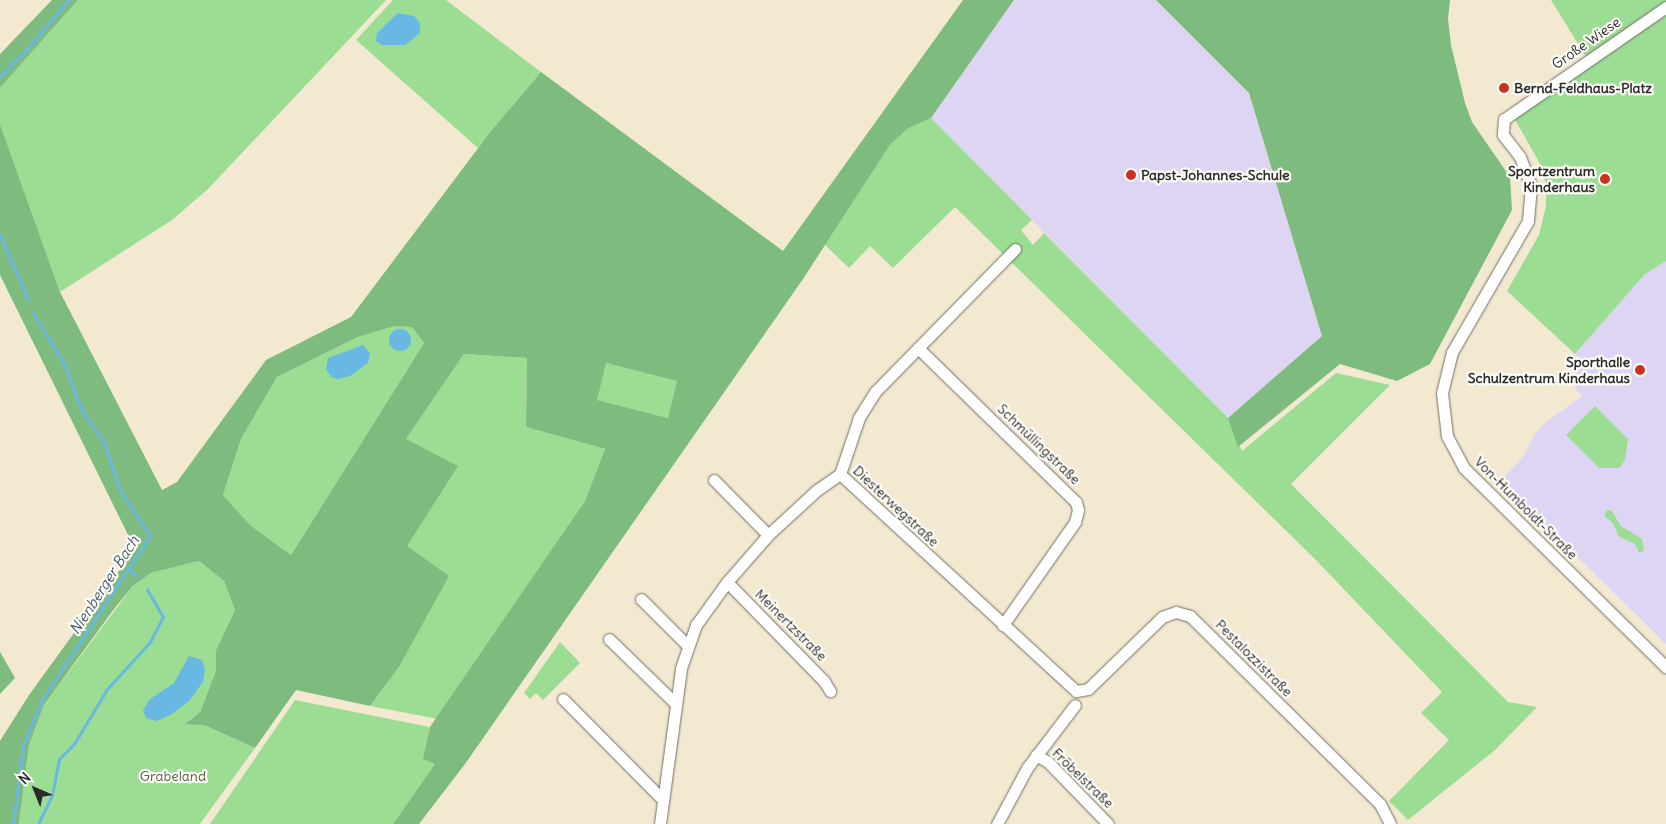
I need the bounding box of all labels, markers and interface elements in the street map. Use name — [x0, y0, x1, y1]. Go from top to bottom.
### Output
street label: Große Wiese — [1549, 13, 1623, 73]
place label: Bernd-Feldhaus-Platz — [1514, 80, 1652, 96]
marker: Bernd-Feldhaus-Platz — [1498, 82, 1510, 94]
place label: Sportzentrum Kinderhaus — [1508, 163, 1595, 196]
place label: Papst-Johannes-Schule — [1141, 167, 1290, 183]
marker: Papst-Johannes-Schule — [1125, 169, 1137, 181]
marker: Sportzentrum Kinderhaus — [1599, 173, 1611, 185]
place label: Sporthalle Schulzentrum Kinderhaus — [1468, 354, 1630, 387]
marker: Sporthalle Schulzentrum Kinderhaus — [1634, 364, 1646, 376]
street label: Schmüllingstraße — [994, 400, 1084, 488]
street label: Von-Humboldt-Straße — [1471, 453, 1581, 563]
street label: Diesterwegstraße — [850, 462, 942, 550]
water label: Nienberger Bach — [66, 533, 142, 637]
street label: Meinertzstraße — [752, 586, 830, 664]
street label: Pestalozzistraße — [1212, 616, 1296, 700]
street label: Fröbelstraße — [1049, 745, 1117, 811]
north arrow — [10, 764, 60, 814]
text: N — [15, 768, 34, 788]
park label: Grabeland — [140, 768, 206, 784]

